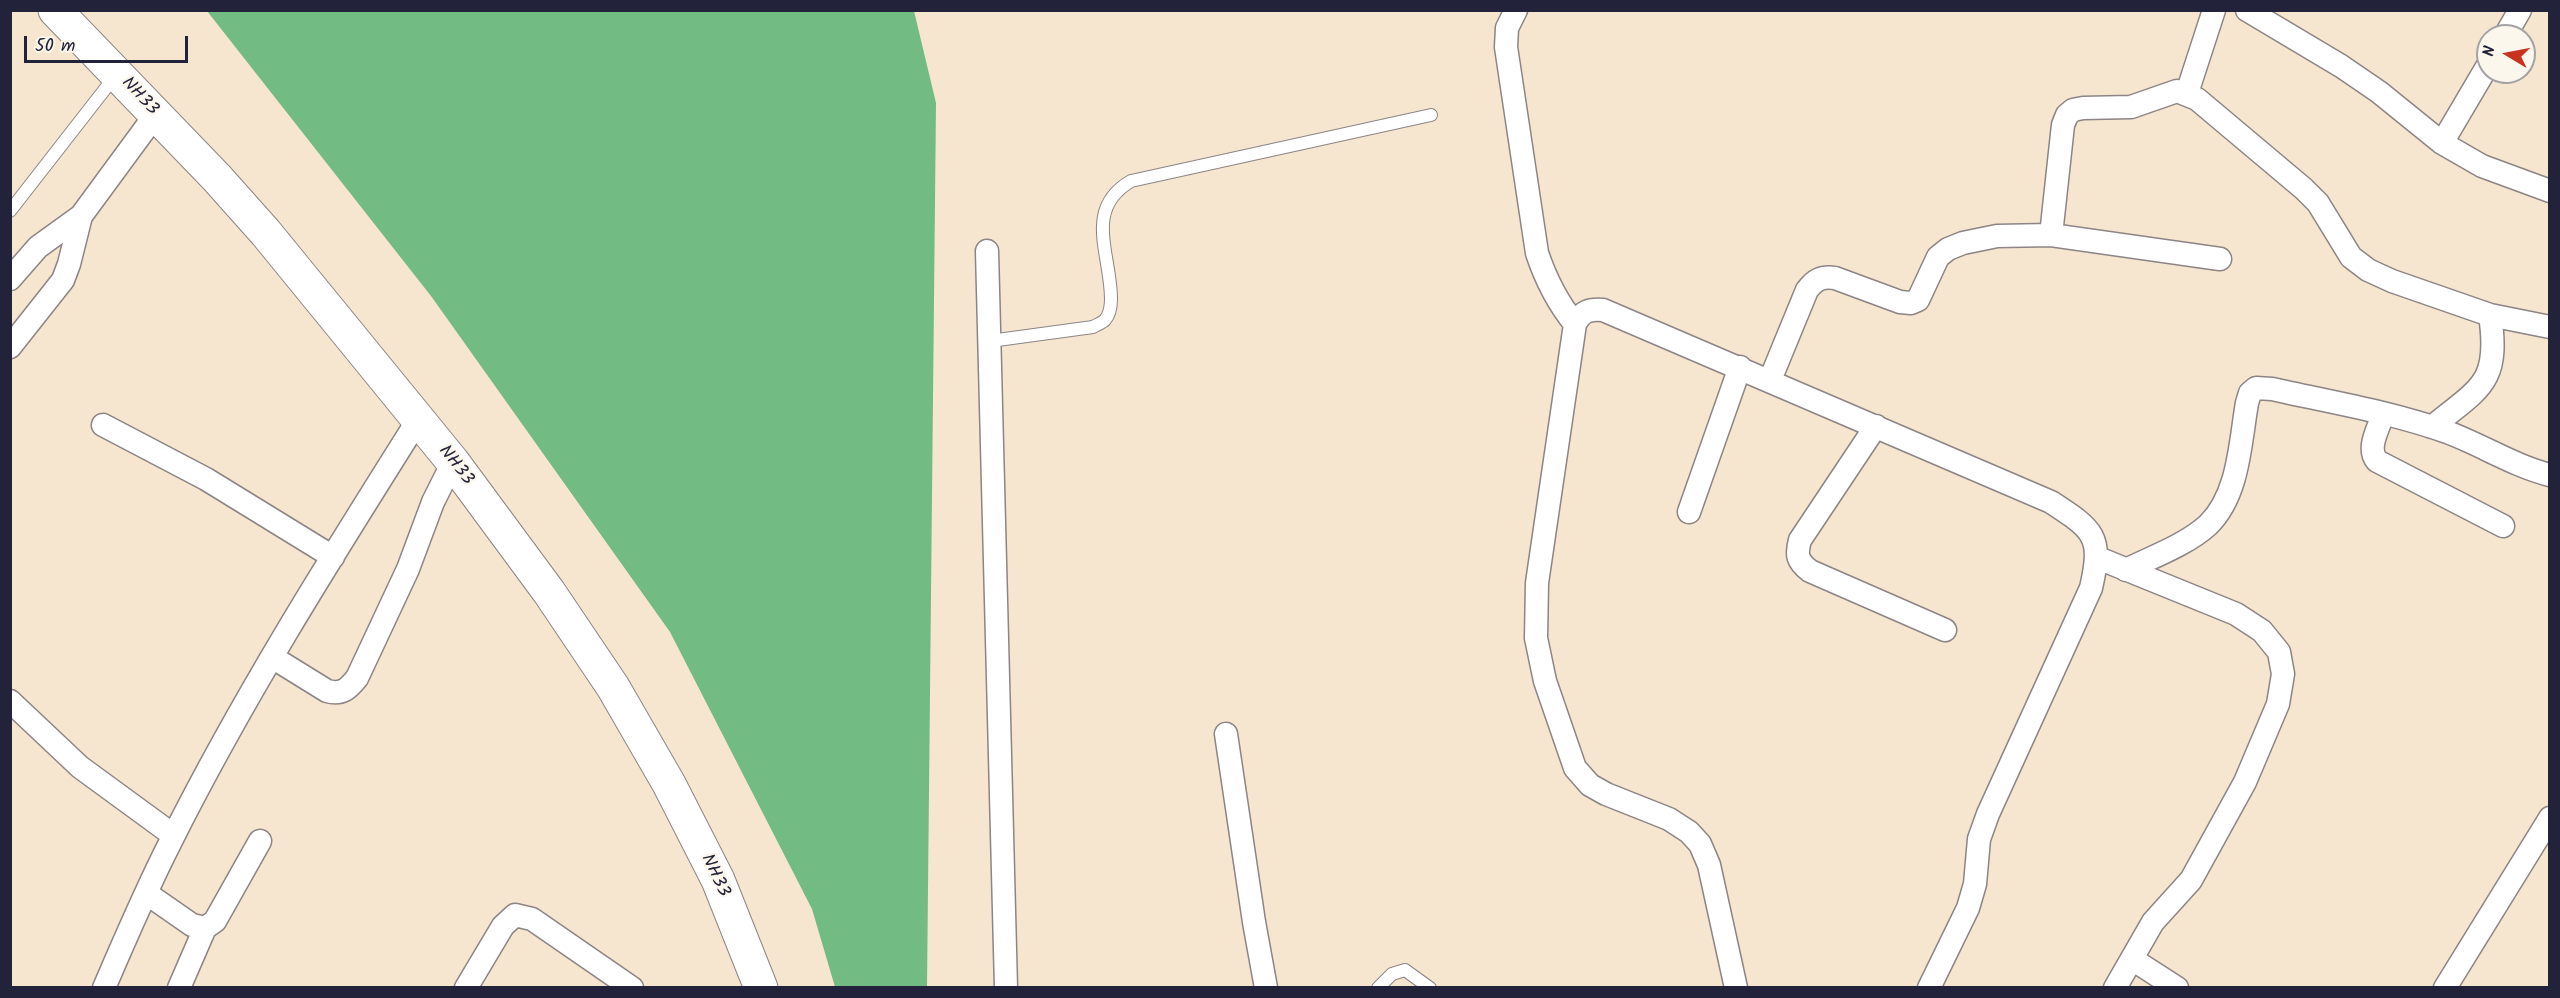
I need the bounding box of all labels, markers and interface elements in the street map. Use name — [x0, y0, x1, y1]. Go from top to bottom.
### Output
scale bar — [27, 24, 190, 62]
north arrow — [2476, 24, 2536, 84]
text: 50 m — [35, 32, 75, 61]
text: N — [2477, 44, 2503, 58]
street label: NH33 — [116, 73, 162, 121]
street label: NH33 — [433, 442, 477, 490]
street label: NH33 — [695, 851, 733, 901]

